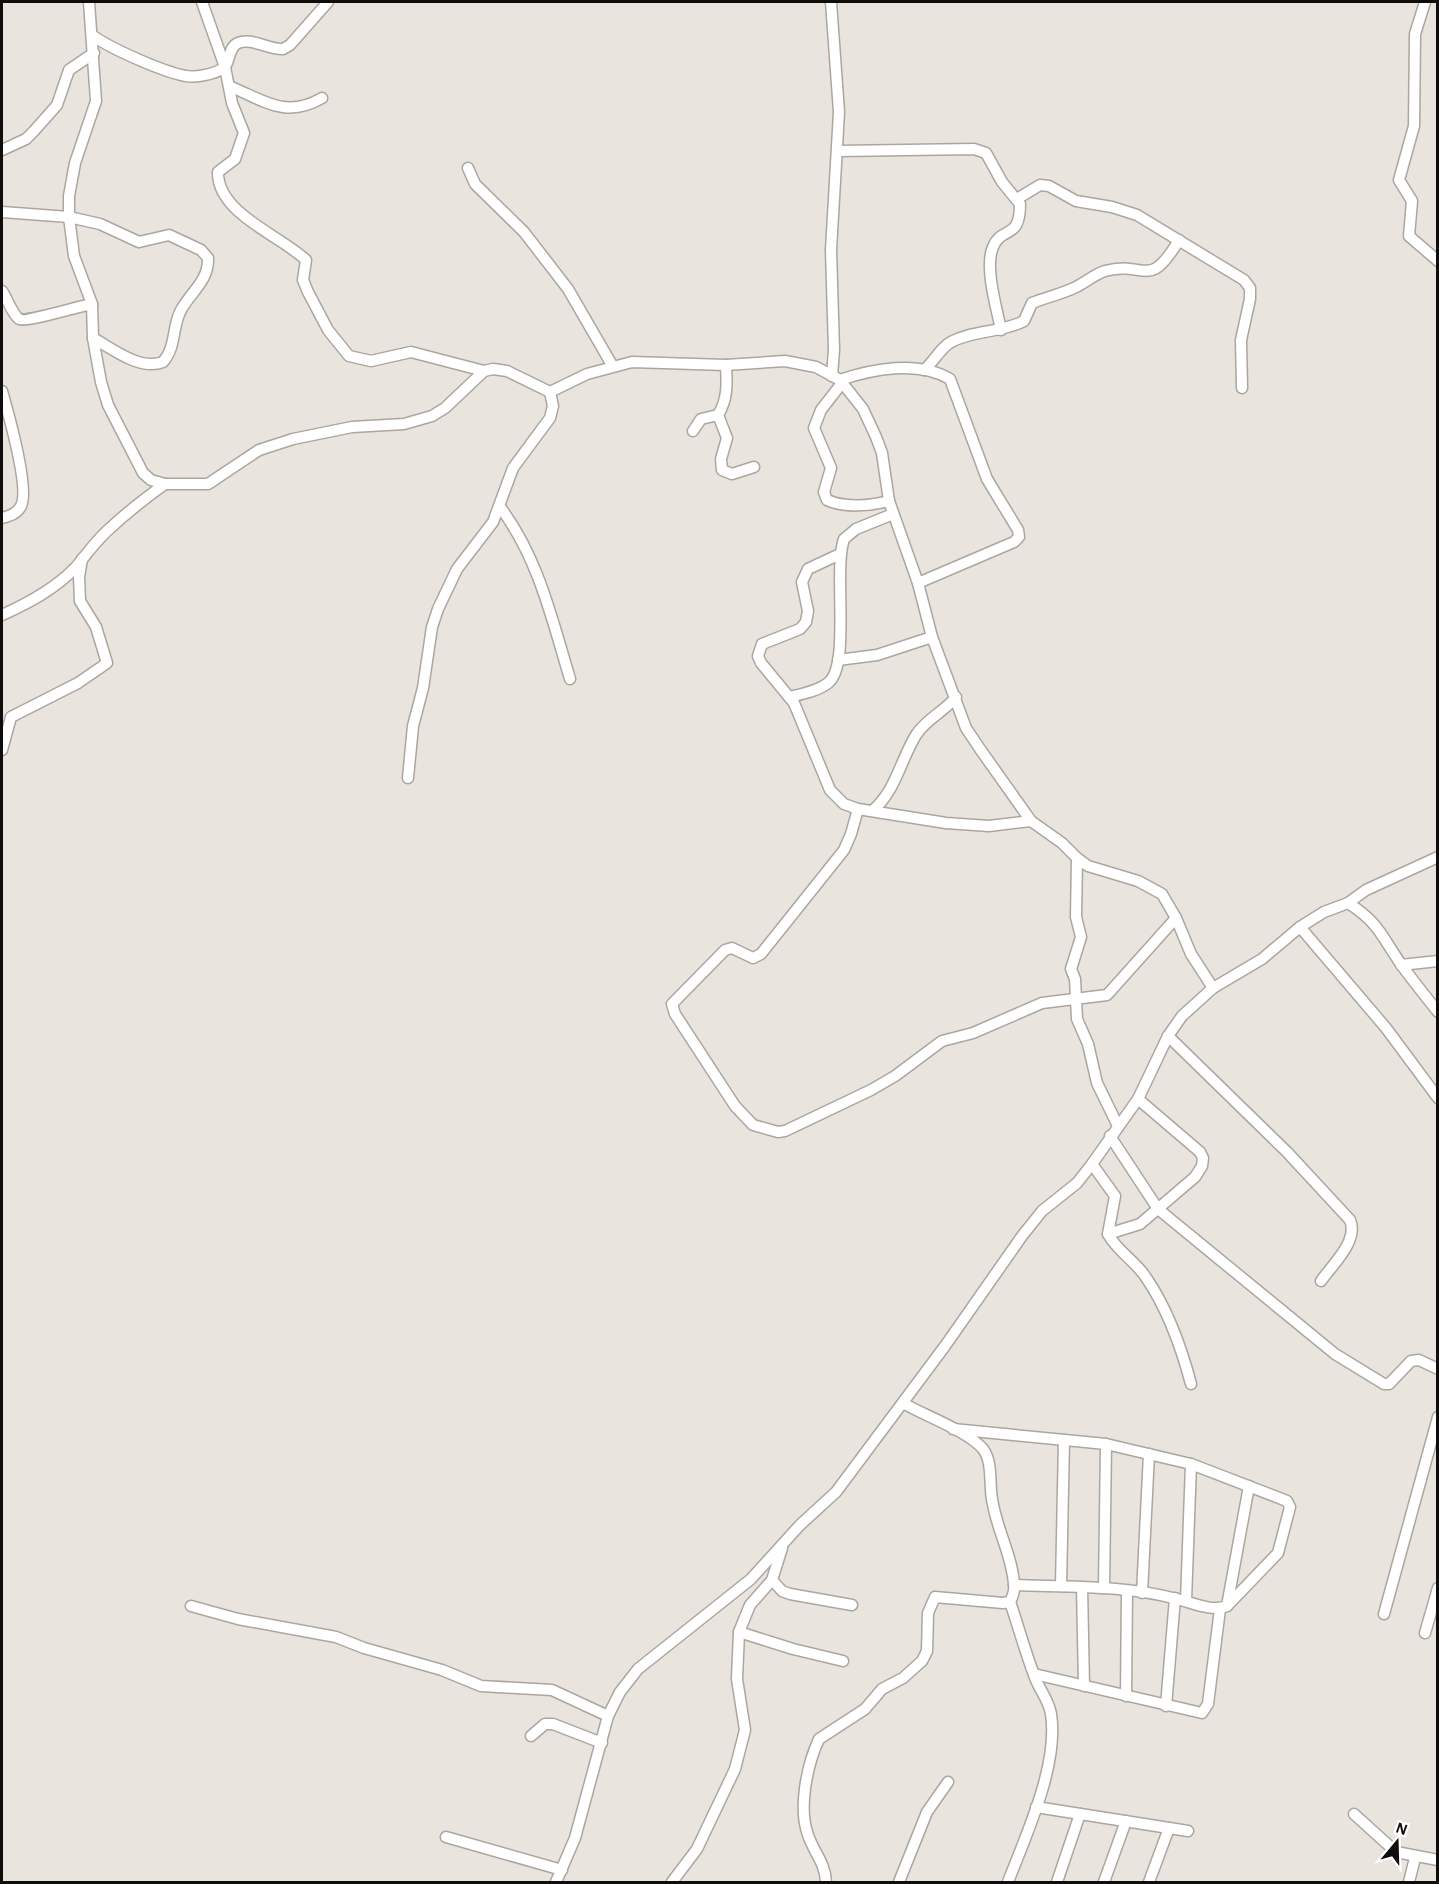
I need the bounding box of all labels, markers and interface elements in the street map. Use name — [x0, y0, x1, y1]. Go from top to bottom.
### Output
north arrow — [1367, 1812, 1427, 1872]
text: N — [1394, 1819, 1409, 1838]

